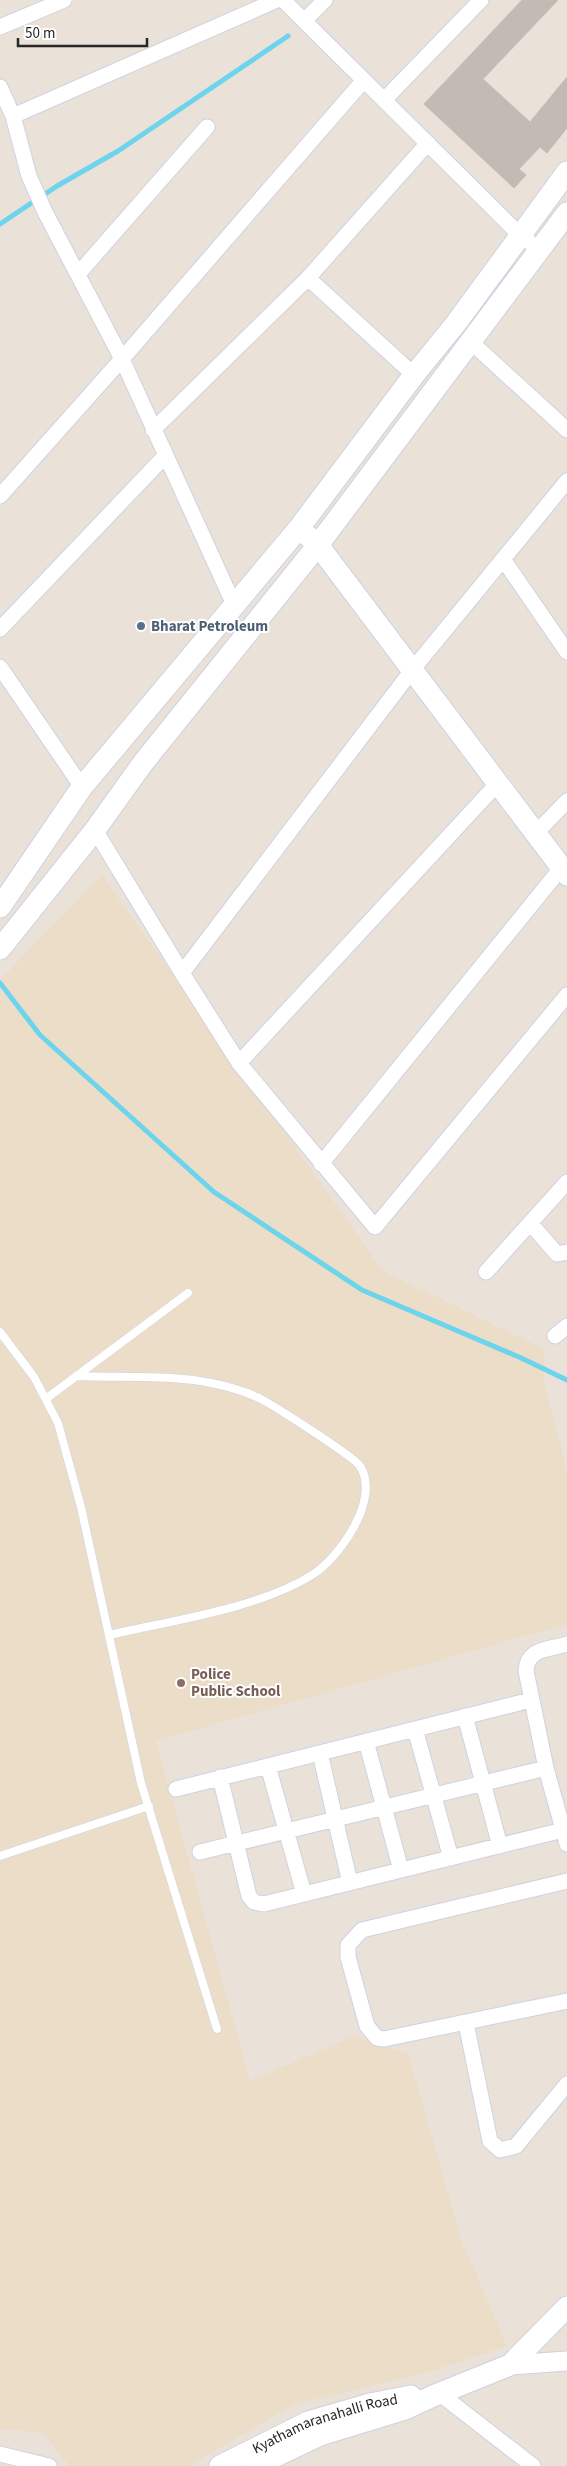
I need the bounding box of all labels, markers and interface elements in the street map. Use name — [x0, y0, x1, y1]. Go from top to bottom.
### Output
scale bar — [18, 15, 146, 47]
text: 50 m — [25, 23, 55, 44]
place label: Bharat Petroleum — [151, 616, 268, 637]
marker: Bharat Petroleum — [135, 620, 147, 632]
place label: Police Public School — [191, 1664, 281, 1702]
marker: Police Public School — [175, 1677, 187, 1689]
street label: Kyathamaranahalli Road — [248, 2388, 399, 2459]

